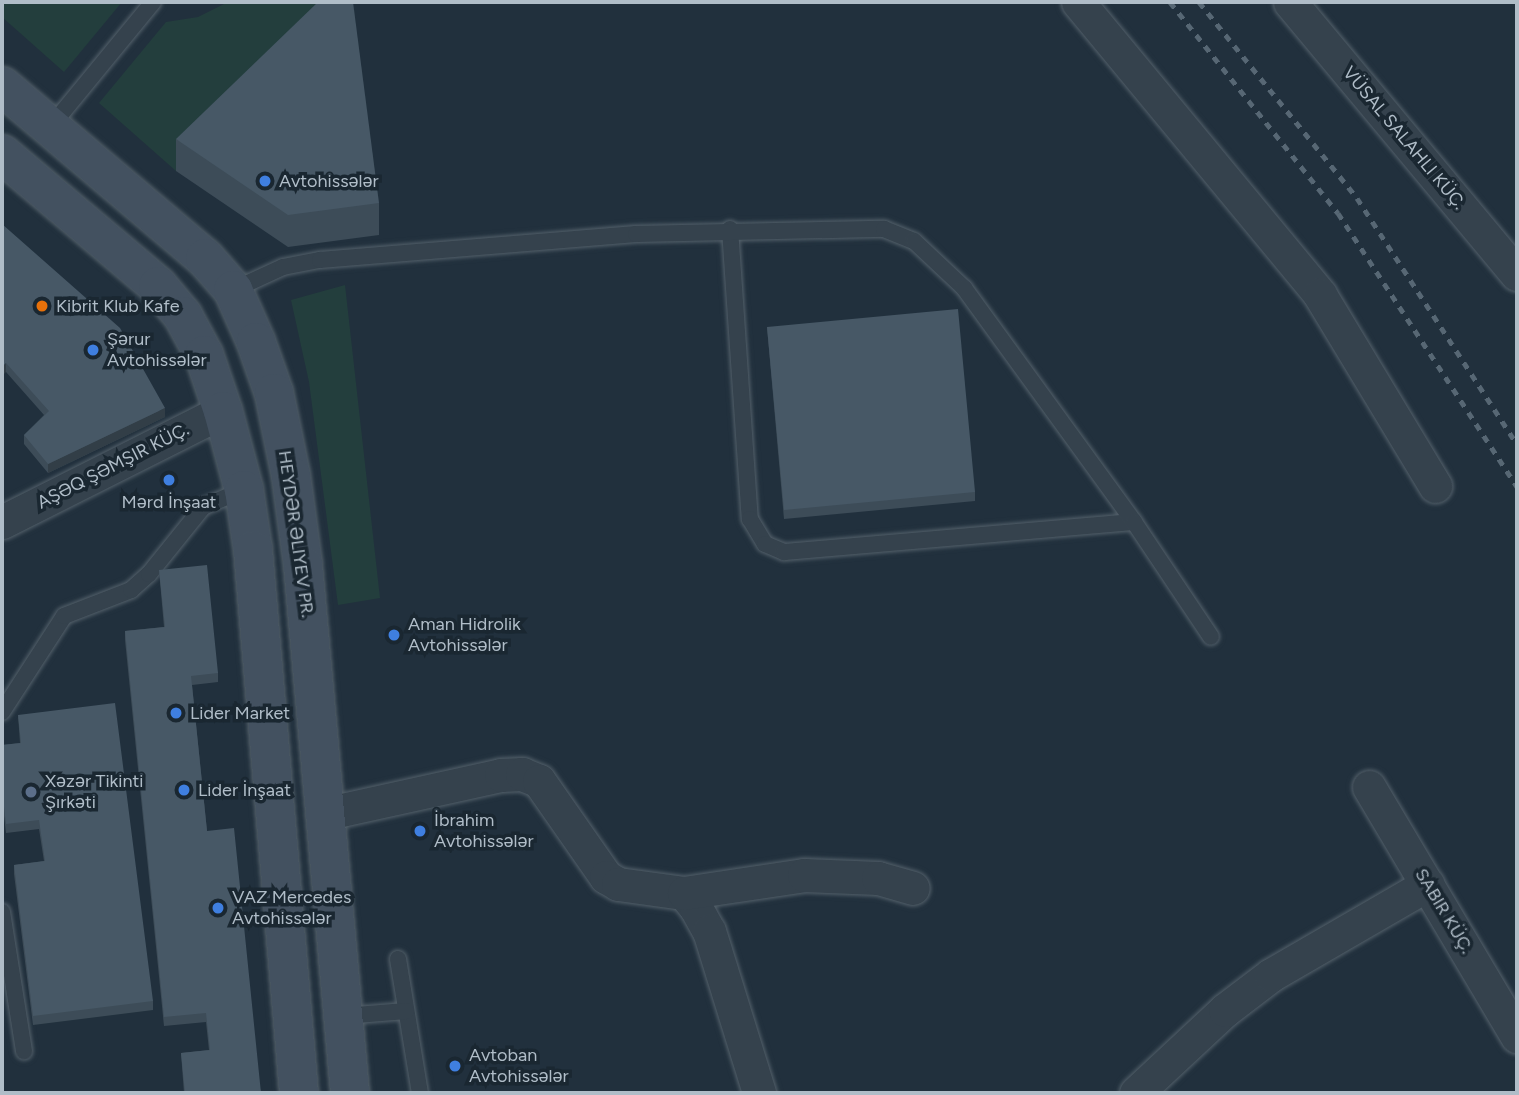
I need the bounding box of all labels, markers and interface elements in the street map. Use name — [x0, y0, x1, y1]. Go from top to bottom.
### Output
street label: VÜSAL SALAHLI KÜÇ. — [1338, 62, 1470, 214]
place label: Avtohissələr — [279, 170, 379, 192]
marker: Avtohissələr — [257, 173, 273, 189]
place label: Kibrit Klub Kafe — [56, 295, 180, 317]
marker: Kibrit Klub Kafe — [34, 298, 50, 314]
place label: Şərur Avtohissələr — [107, 329, 207, 372]
marker: Şərur Avtohissələr — [85, 342, 101, 358]
street label: AŞƏQ ŞƏMŞIR KÜÇ. — [34, 418, 192, 514]
street label: HEYDƏR ƏLIYEV PR. — [274, 449, 318, 619]
marker: Mərd İnşaat — [161, 472, 177, 488]
place label: Mərd İnşaat — [122, 491, 216, 513]
place label: Aman Hidrolik Avtohissələr — [408, 614, 521, 656]
marker: Aman Hidrolik Avtohissələr — [386, 627, 402, 643]
place label: Lider Market — [190, 702, 290, 724]
marker: Lider Market — [168, 705, 184, 721]
place label: Xəzər Tikinti Şırkəti — [45, 771, 143, 814]
place label: Lider İnşaat — [198, 779, 291, 801]
marker: Lider İnşaat — [176, 782, 192, 798]
marker: Xəzər Tikinti Şırkəti — [23, 784, 39, 800]
place label: İbrahim Avtohissələr — [434, 810, 534, 852]
marker: İbrahim Avtohissələr — [412, 823, 428, 839]
street label: SABIR KÜÇ. — [1410, 865, 1478, 957]
place label: VAZ Mercedes Avtohissələr — [232, 887, 351, 930]
marker: VAZ Mercedes Avtohissələr — [210, 900, 226, 916]
place label: Avtoban Avtohissələr — [469, 1045, 569, 1088]
marker: Avtoban Avtohissələr — [447, 1058, 463, 1074]

